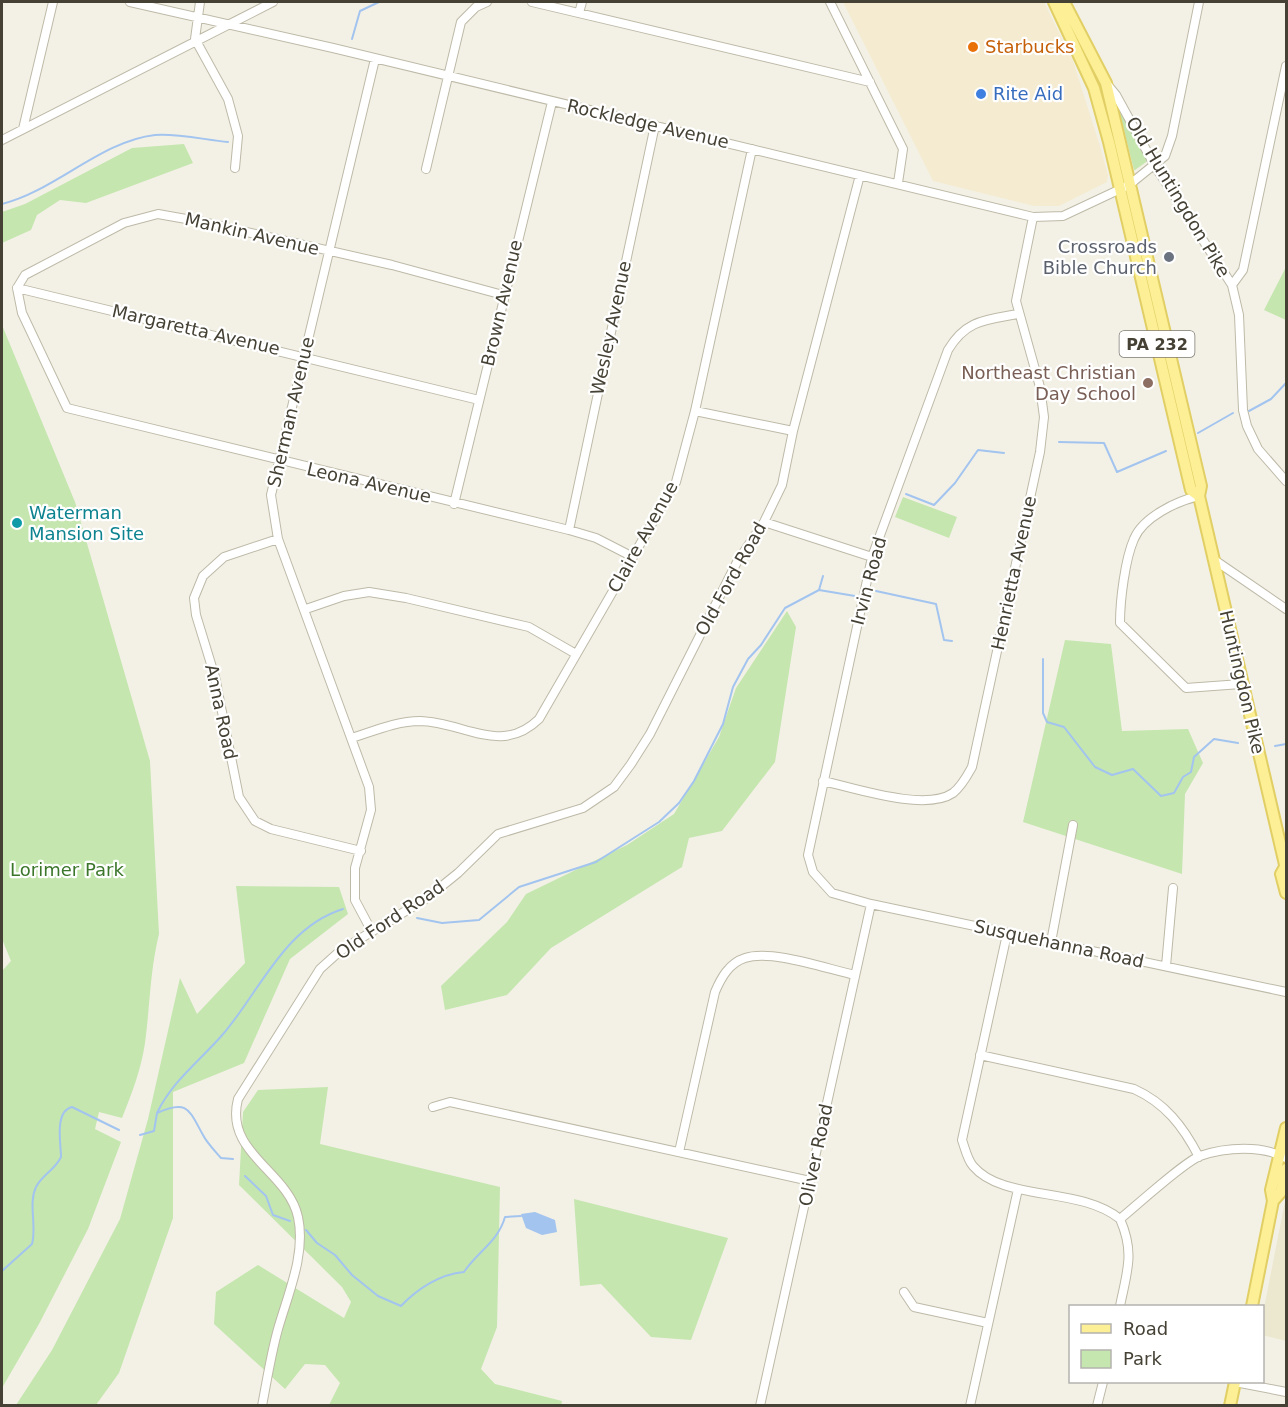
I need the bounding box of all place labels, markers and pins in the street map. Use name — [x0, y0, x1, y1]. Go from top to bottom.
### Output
place label: Starbucks — [985, 36, 1074, 57]
marker: Starbucks — [966, 40, 980, 54]
place label: Rite Aid — [993, 83, 1063, 104]
marker: Rite Aid — [974, 87, 988, 101]
place label: Crossroads Bible Church — [1043, 236, 1157, 278]
marker: Crossroads Bible Church — [1162, 250, 1176, 264]
place label: Northeast Christian Day School — [961, 362, 1136, 404]
marker: Northeast Christian Day School — [1141, 376, 1155, 390]
place label: Waterman Mansion Site — [29, 502, 144, 544]
marker: Waterman Mansion Site — [10, 516, 24, 530]

